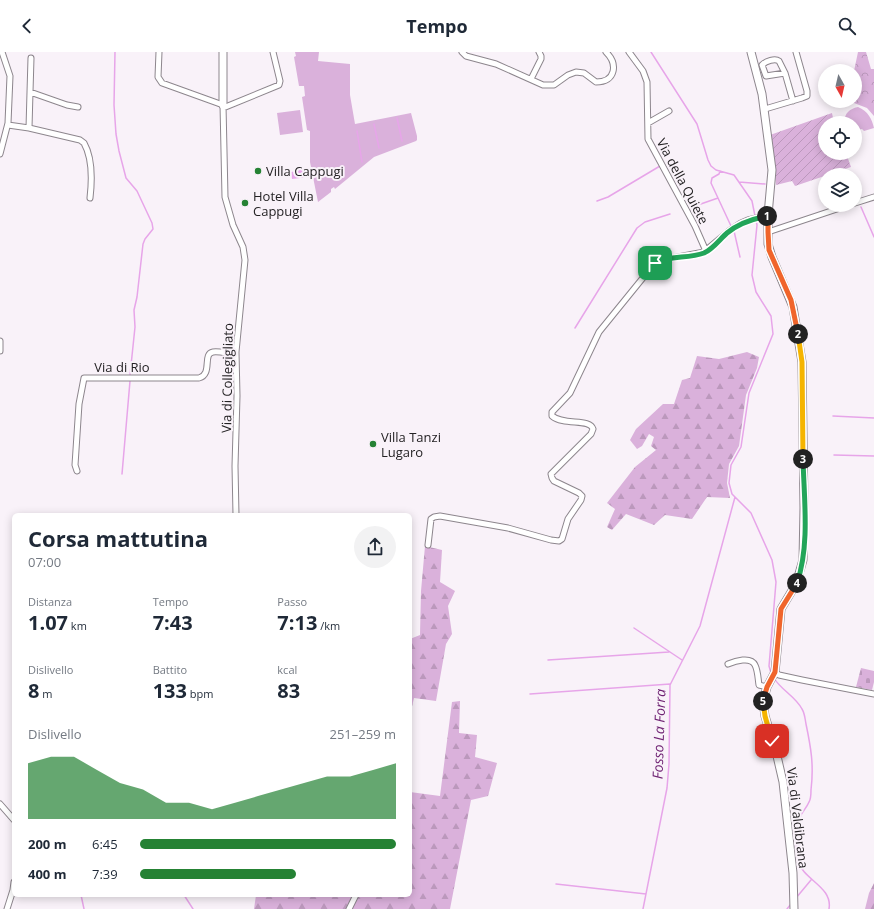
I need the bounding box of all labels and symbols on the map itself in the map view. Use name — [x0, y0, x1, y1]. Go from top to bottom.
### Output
north arrow — [818, 64, 862, 108]
street label: Via della Quiete — [653, 135, 713, 227]
place label: Villa Cappugi — [266, 162, 344, 180]
marker: Villa Cappugi — [253, 166, 263, 176]
place label: Hotel Villa Cappugi — [253, 187, 314, 220]
marker: Hotel Villa Cappugi — [240, 198, 250, 208]
pin: 1 — [757, 206, 777, 226]
pin — [638, 246, 672, 280]
street label: Via di Collegigliato — [217, 323, 237, 433]
pin: 2 — [788, 324, 808, 344]
street label: Via di Rio — [94, 358, 150, 376]
place label: Villa Tanzi Lugaro — [381, 428, 441, 461]
marker: Villa Tanzi Lugaro — [368, 439, 378, 449]
pin: 3 — [793, 449, 813, 469]
pin: 4 — [787, 573, 807, 593]
water label: Fosso La Forra — [647, 689, 670, 779]
pin: 5 — [753, 691, 773, 711]
pin — [755, 724, 789, 758]
street label: Via di Valdibrana — [783, 767, 813, 869]

